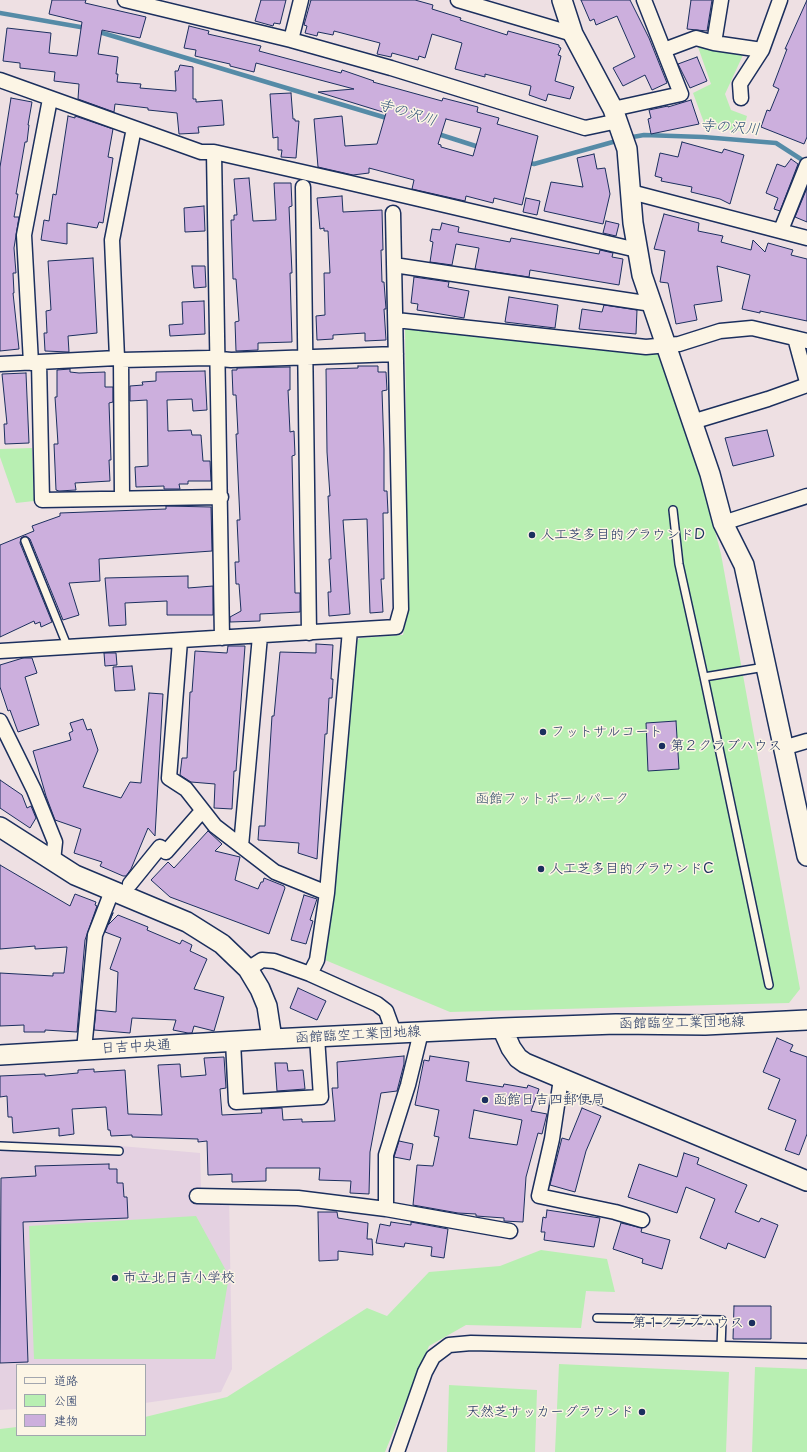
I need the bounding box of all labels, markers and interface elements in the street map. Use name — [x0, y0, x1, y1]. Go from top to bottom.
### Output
water label: 寺の沢川 — [376, 96, 438, 130]
water label: 寺の沢川 — [699, 117, 761, 139]
place label: 人工芝多目的グラウンドD — [540, 527, 705, 543]
marker: 人工芝多目的グラウンドD — [527, 530, 537, 540]
place label: フットサルコート — [551, 724, 663, 740]
marker: フットサルコート — [538, 727, 548, 737]
place label: 第２クラブハウス — [670, 738, 782, 754]
marker: 第２クラブハウス — [657, 741, 667, 751]
park label: 函館フットボールパーク — [475, 791, 629, 807]
place label: 人工芝多目的グラウンドC — [549, 861, 714, 877]
marker: 人工芝多目的グラウンドC — [536, 864, 546, 874]
street label: 函館臨空工業団地線 — [619, 1014, 745, 1032]
street label: 函館臨空工業団地線 — [295, 1023, 421, 1047]
street label: 日吉中央通 — [101, 1037, 171, 1057]
place label: 函館日吉四郵便局 — [493, 1092, 605, 1108]
marker: 函館日吉四郵便局 — [480, 1095, 490, 1105]
place label: 市立北日吉小学校 — [123, 1270, 235, 1286]
marker: 市立北日吉小学校 — [110, 1273, 120, 1283]
place label: 第１クラブハウス — [632, 1315, 744, 1331]
marker: 第１クラブハウス — [747, 1318, 757, 1328]
legend — [16, 1364, 146, 1436]
text: 道路 — [54, 1371, 78, 1389]
text: 公園 — [54, 1391, 78, 1409]
place label: 天然芝サッカーグラウンド — [466, 1404, 634, 1420]
marker: 天然芝サッカーグラウンド — [637, 1407, 647, 1417]
text: 建物 — [54, 1411, 78, 1429]

